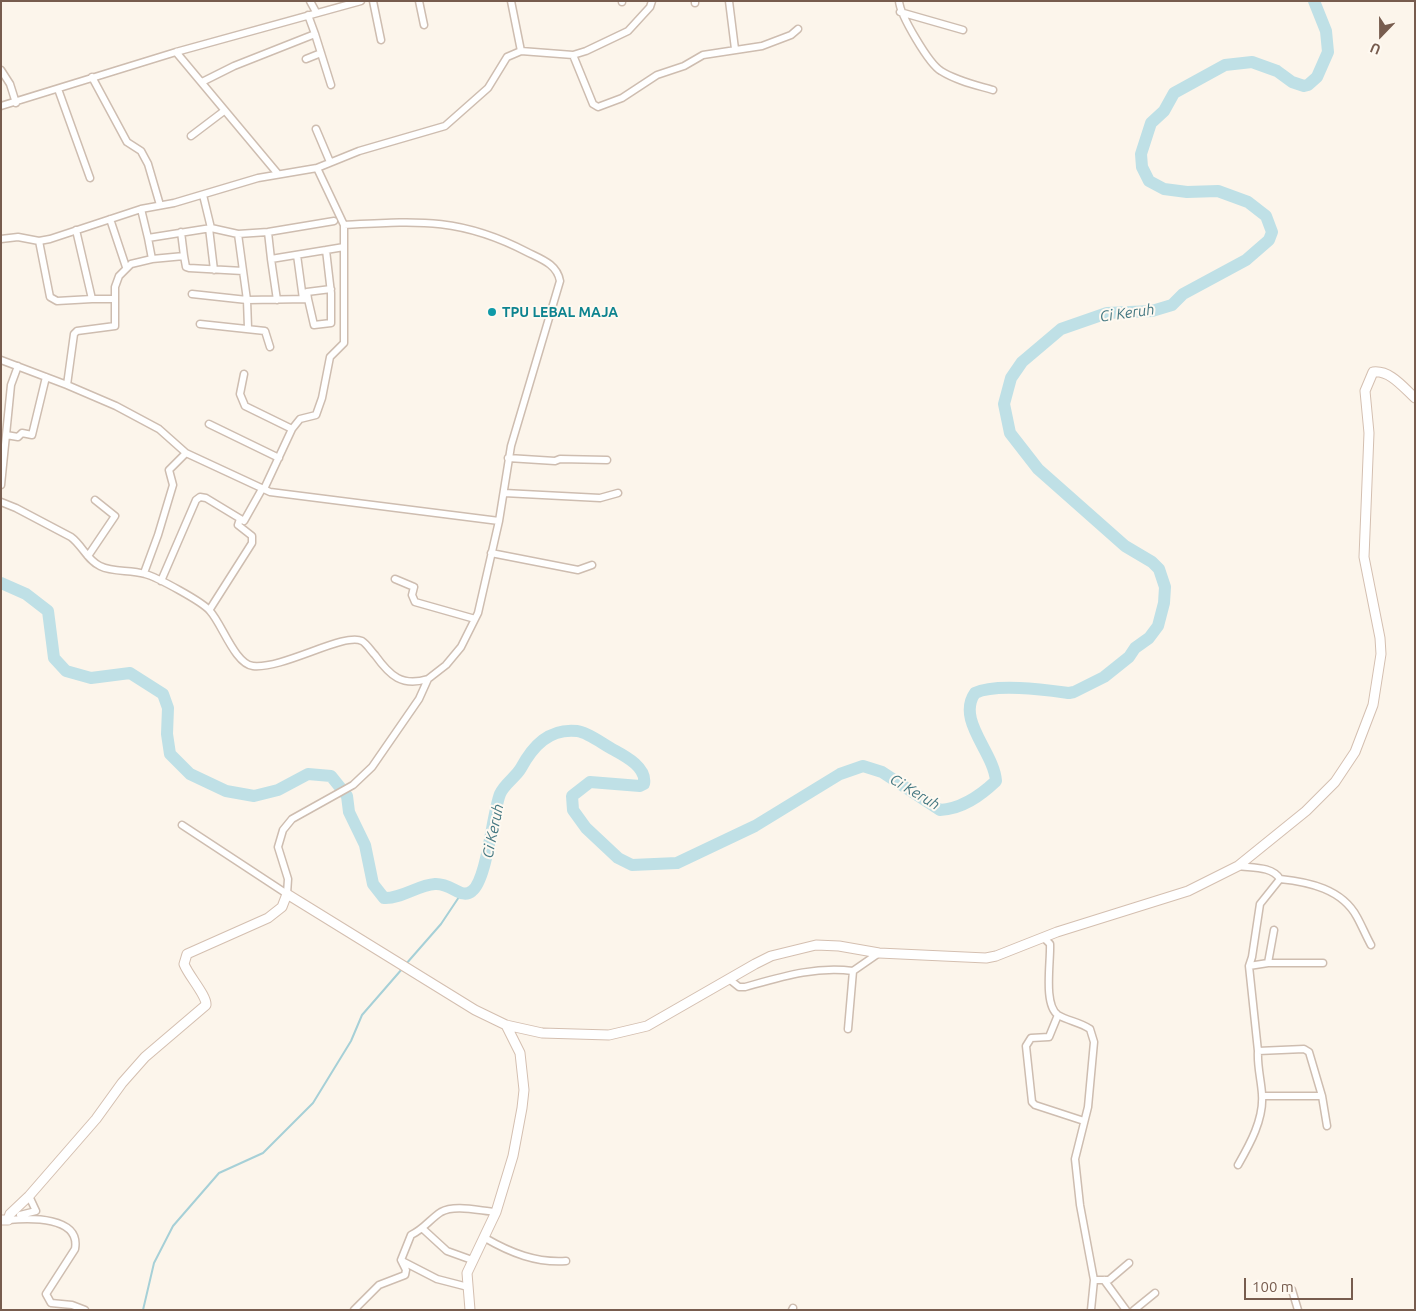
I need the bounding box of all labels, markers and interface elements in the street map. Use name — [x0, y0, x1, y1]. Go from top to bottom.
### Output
north arrow — [1356, 10, 1406, 60]
text: U — [1368, 40, 1383, 58]
water label: Ci Keruh — [1099, 300, 1155, 326]
place label: TPU LEBAL MAJA — [502, 304, 618, 320]
marker: TPU LEBAL MAJA — [486, 306, 498, 318]
water label: Ci Keruh — [887, 770, 943, 814]
water label: Ci Keruh — [478, 802, 508, 860]
scale bar — [1246, 1268, 1355, 1300]
text: 100 m — [1252, 1278, 1294, 1295]

